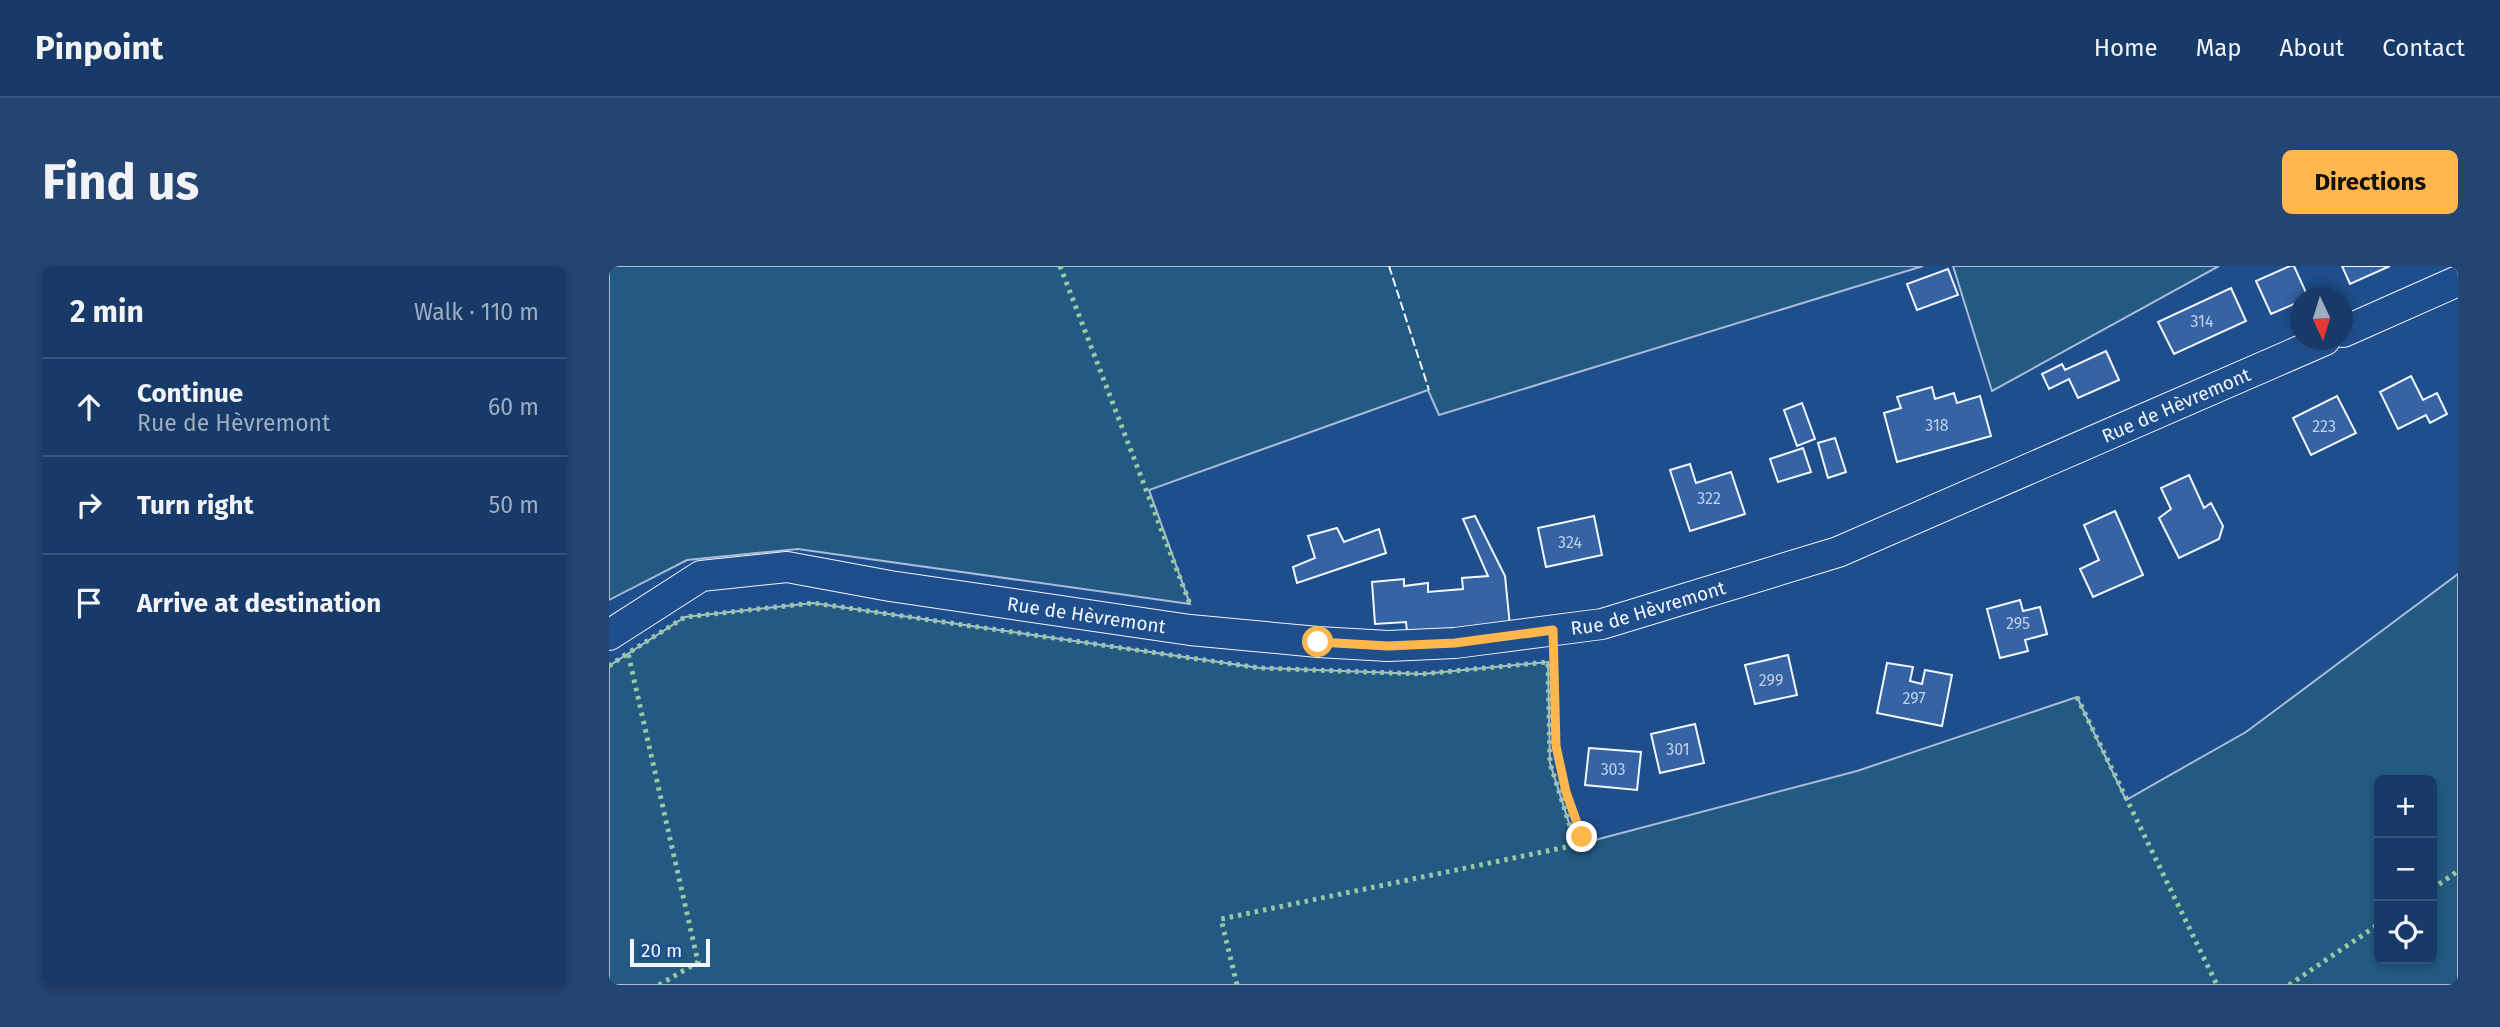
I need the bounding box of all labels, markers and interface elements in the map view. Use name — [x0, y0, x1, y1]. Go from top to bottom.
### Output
text: Pinpoint — [35, 28, 163, 68]
text: Home — [2094, 34, 2158, 62]
text: Map — [2196, 34, 2242, 62]
text: About — [2280, 34, 2344, 62]
text: Contact — [2382, 34, 2465, 62]
button: Directions — [2282, 150, 2458, 214]
text: Find us — [42, 153, 199, 212]
north arrow — [2290, 287, 2353, 350]
text: 2 min — [70, 294, 144, 330]
text: Walk · 110 m — [414, 298, 539, 326]
house number: 314 — [2190, 312, 2214, 331]
street label: Rue de Hèvremont — [2098, 362, 2254, 447]
text: Continue — [137, 378, 243, 409]
icon: ahead — [70, 388, 108, 426]
text: 60 m — [488, 393, 539, 421]
text: Rue de Hèvremont — [137, 409, 330, 437]
house number: 318 — [1925, 416, 1949, 435]
house number: 223 — [2312, 417, 2336, 436]
icon: right — [70, 486, 108, 524]
house number: 322 — [1697, 489, 1721, 508]
text: Turn right — [137, 490, 254, 521]
text: 50 m — [489, 491, 539, 519]
house number: 324 — [1558, 533, 1582, 552]
street label: Rue de Hèvremont — [1569, 576, 1728, 639]
icon: arrive — [70, 584, 108, 622]
text: Arrive at destination — [137, 588, 381, 619]
street label: Rue de Hèvremont — [1006, 592, 1167, 638]
house number: 295 — [2006, 614, 2030, 633]
route start — [1302, 626, 1333, 657]
house number: 299 — [1759, 671, 1783, 690]
house number: 297 — [1902, 689, 1926, 708]
house number: 301 — [1666, 740, 1690, 759]
house number: 303 — [1601, 760, 1625, 779]
map controls — [2374, 775, 2437, 964]
button: + — [2374, 775, 2437, 838]
route end — [1566, 821, 1597, 852]
button: − — [2374, 838, 2437, 901]
button: locate — [2374, 901, 2437, 964]
scale bar — [630, 936, 711, 968]
text: 20 m — [641, 939, 682, 962]

